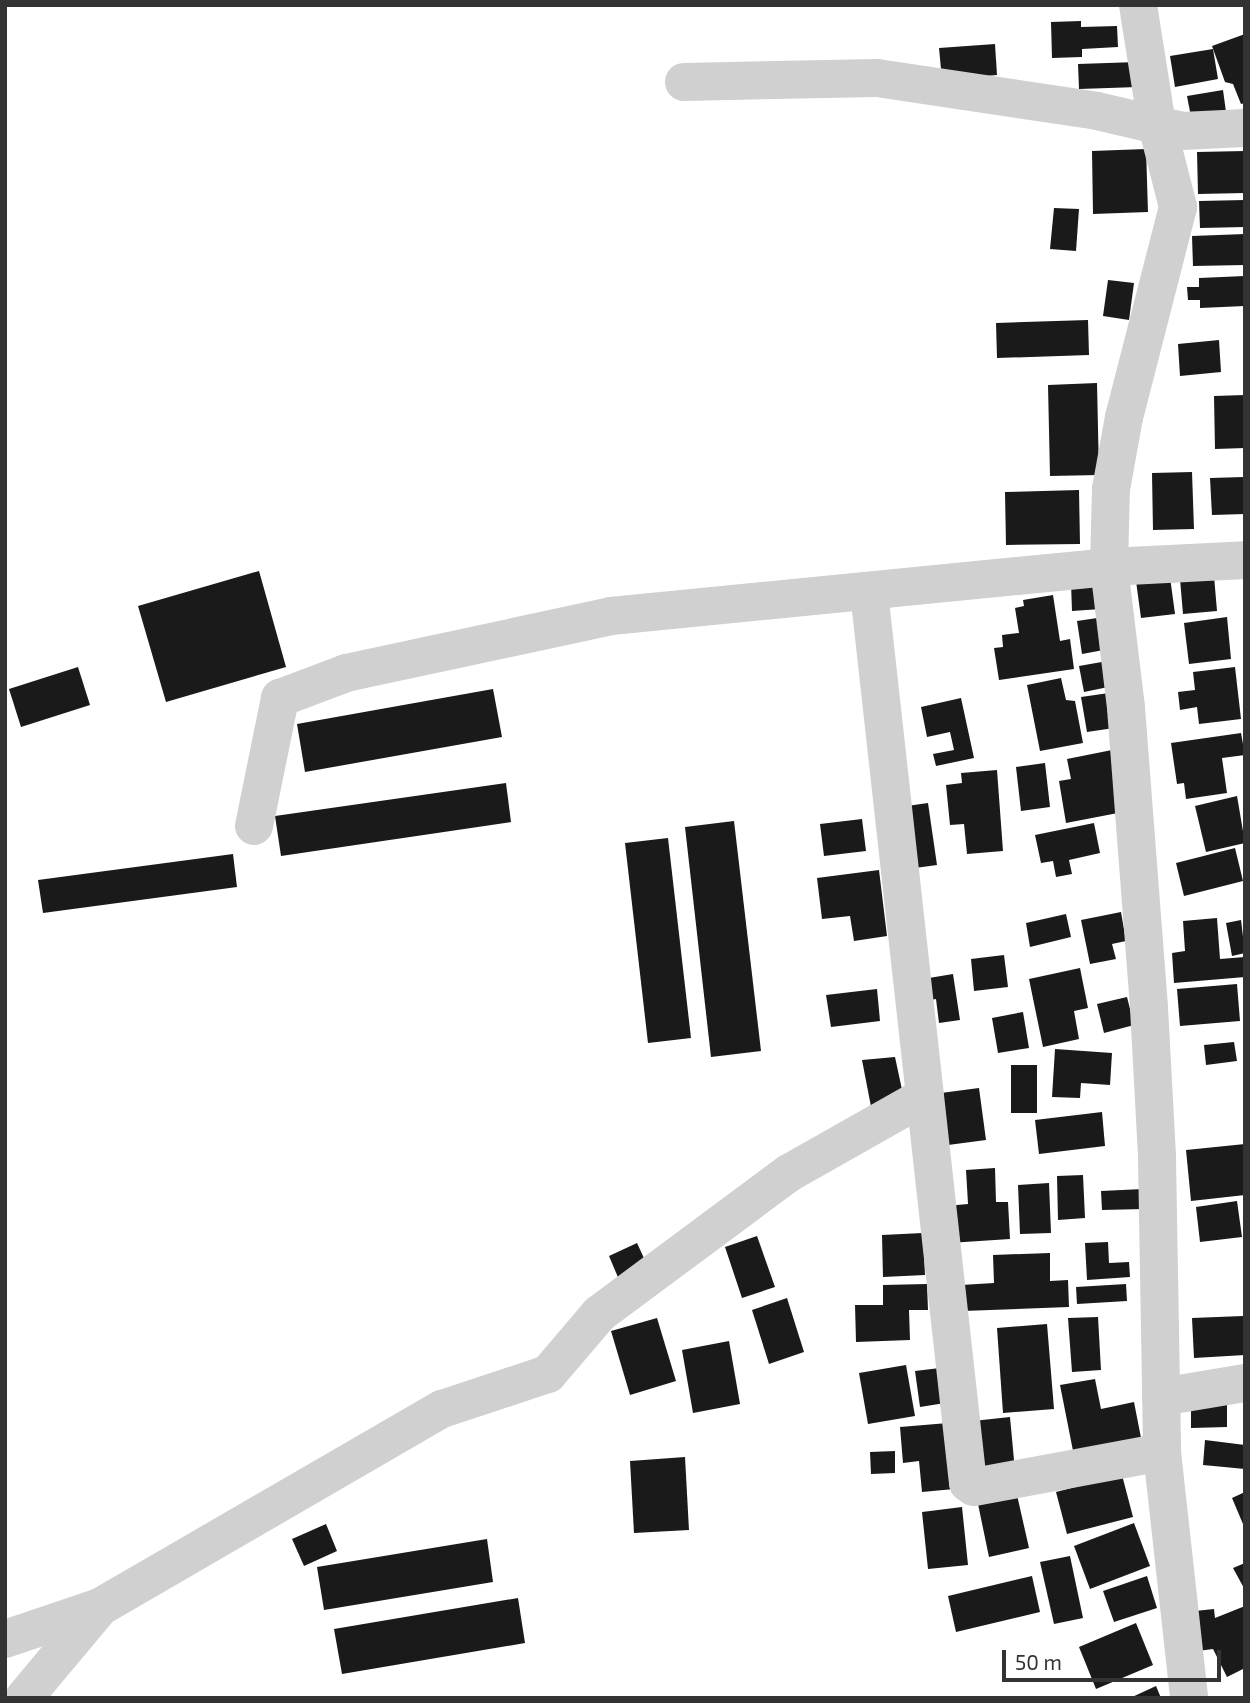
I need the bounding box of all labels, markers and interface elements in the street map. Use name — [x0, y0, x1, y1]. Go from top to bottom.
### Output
scale bar — [1005, 1636, 1224, 1680]
text: 50 m — [1015, 1649, 1062, 1674]

